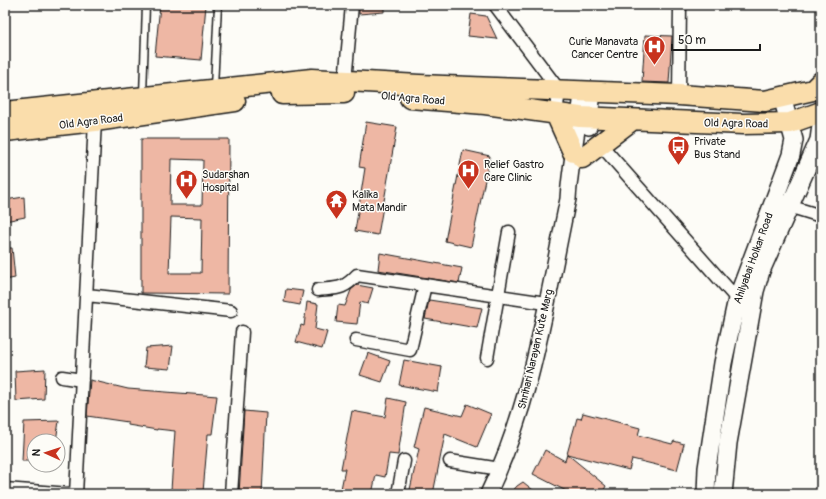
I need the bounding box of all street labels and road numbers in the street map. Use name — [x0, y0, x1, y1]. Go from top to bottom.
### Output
street label: Old Agra Road — [380, 89, 446, 108]
street label: Old Agra Road — [58, 111, 124, 132]
street label: Old Agra Road — [704, 116, 768, 131]
street label: Ahilyabai Holkar Road — [731, 211, 776, 305]
street label: Shrihari Narayan Kute Marg — [515, 287, 556, 410]

